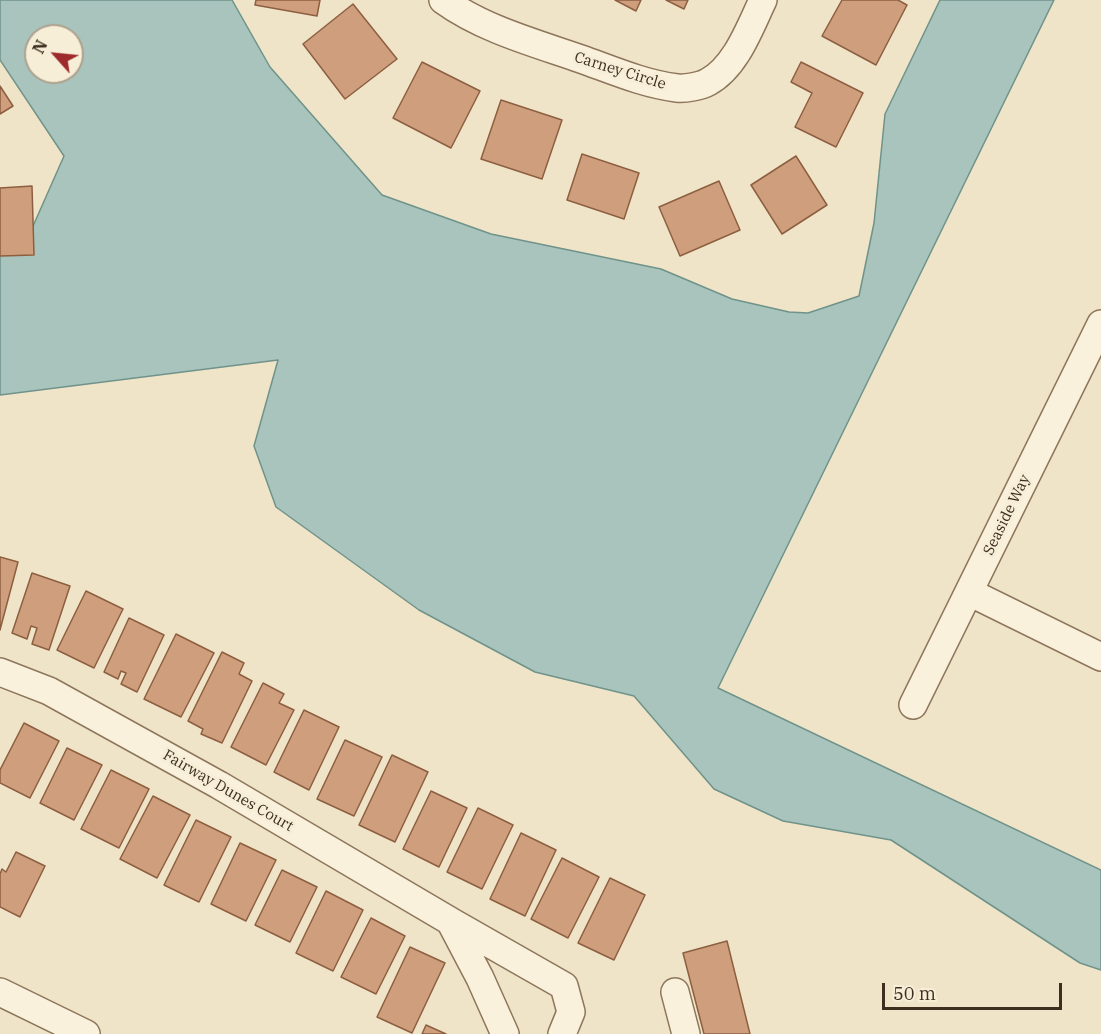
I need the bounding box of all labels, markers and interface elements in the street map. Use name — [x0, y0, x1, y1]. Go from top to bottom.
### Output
north arrow — [24, 24, 84, 84]
text: N — [28, 37, 52, 57]
street label: Carney Circle — [572, 49, 668, 93]
street label: Seaside Way — [980, 472, 1034, 558]
street label: Fairway Dunes Court — [160, 746, 296, 836]
scale bar — [885, 971, 1065, 1009]
text: 50 m — [893, 982, 936, 1005]

